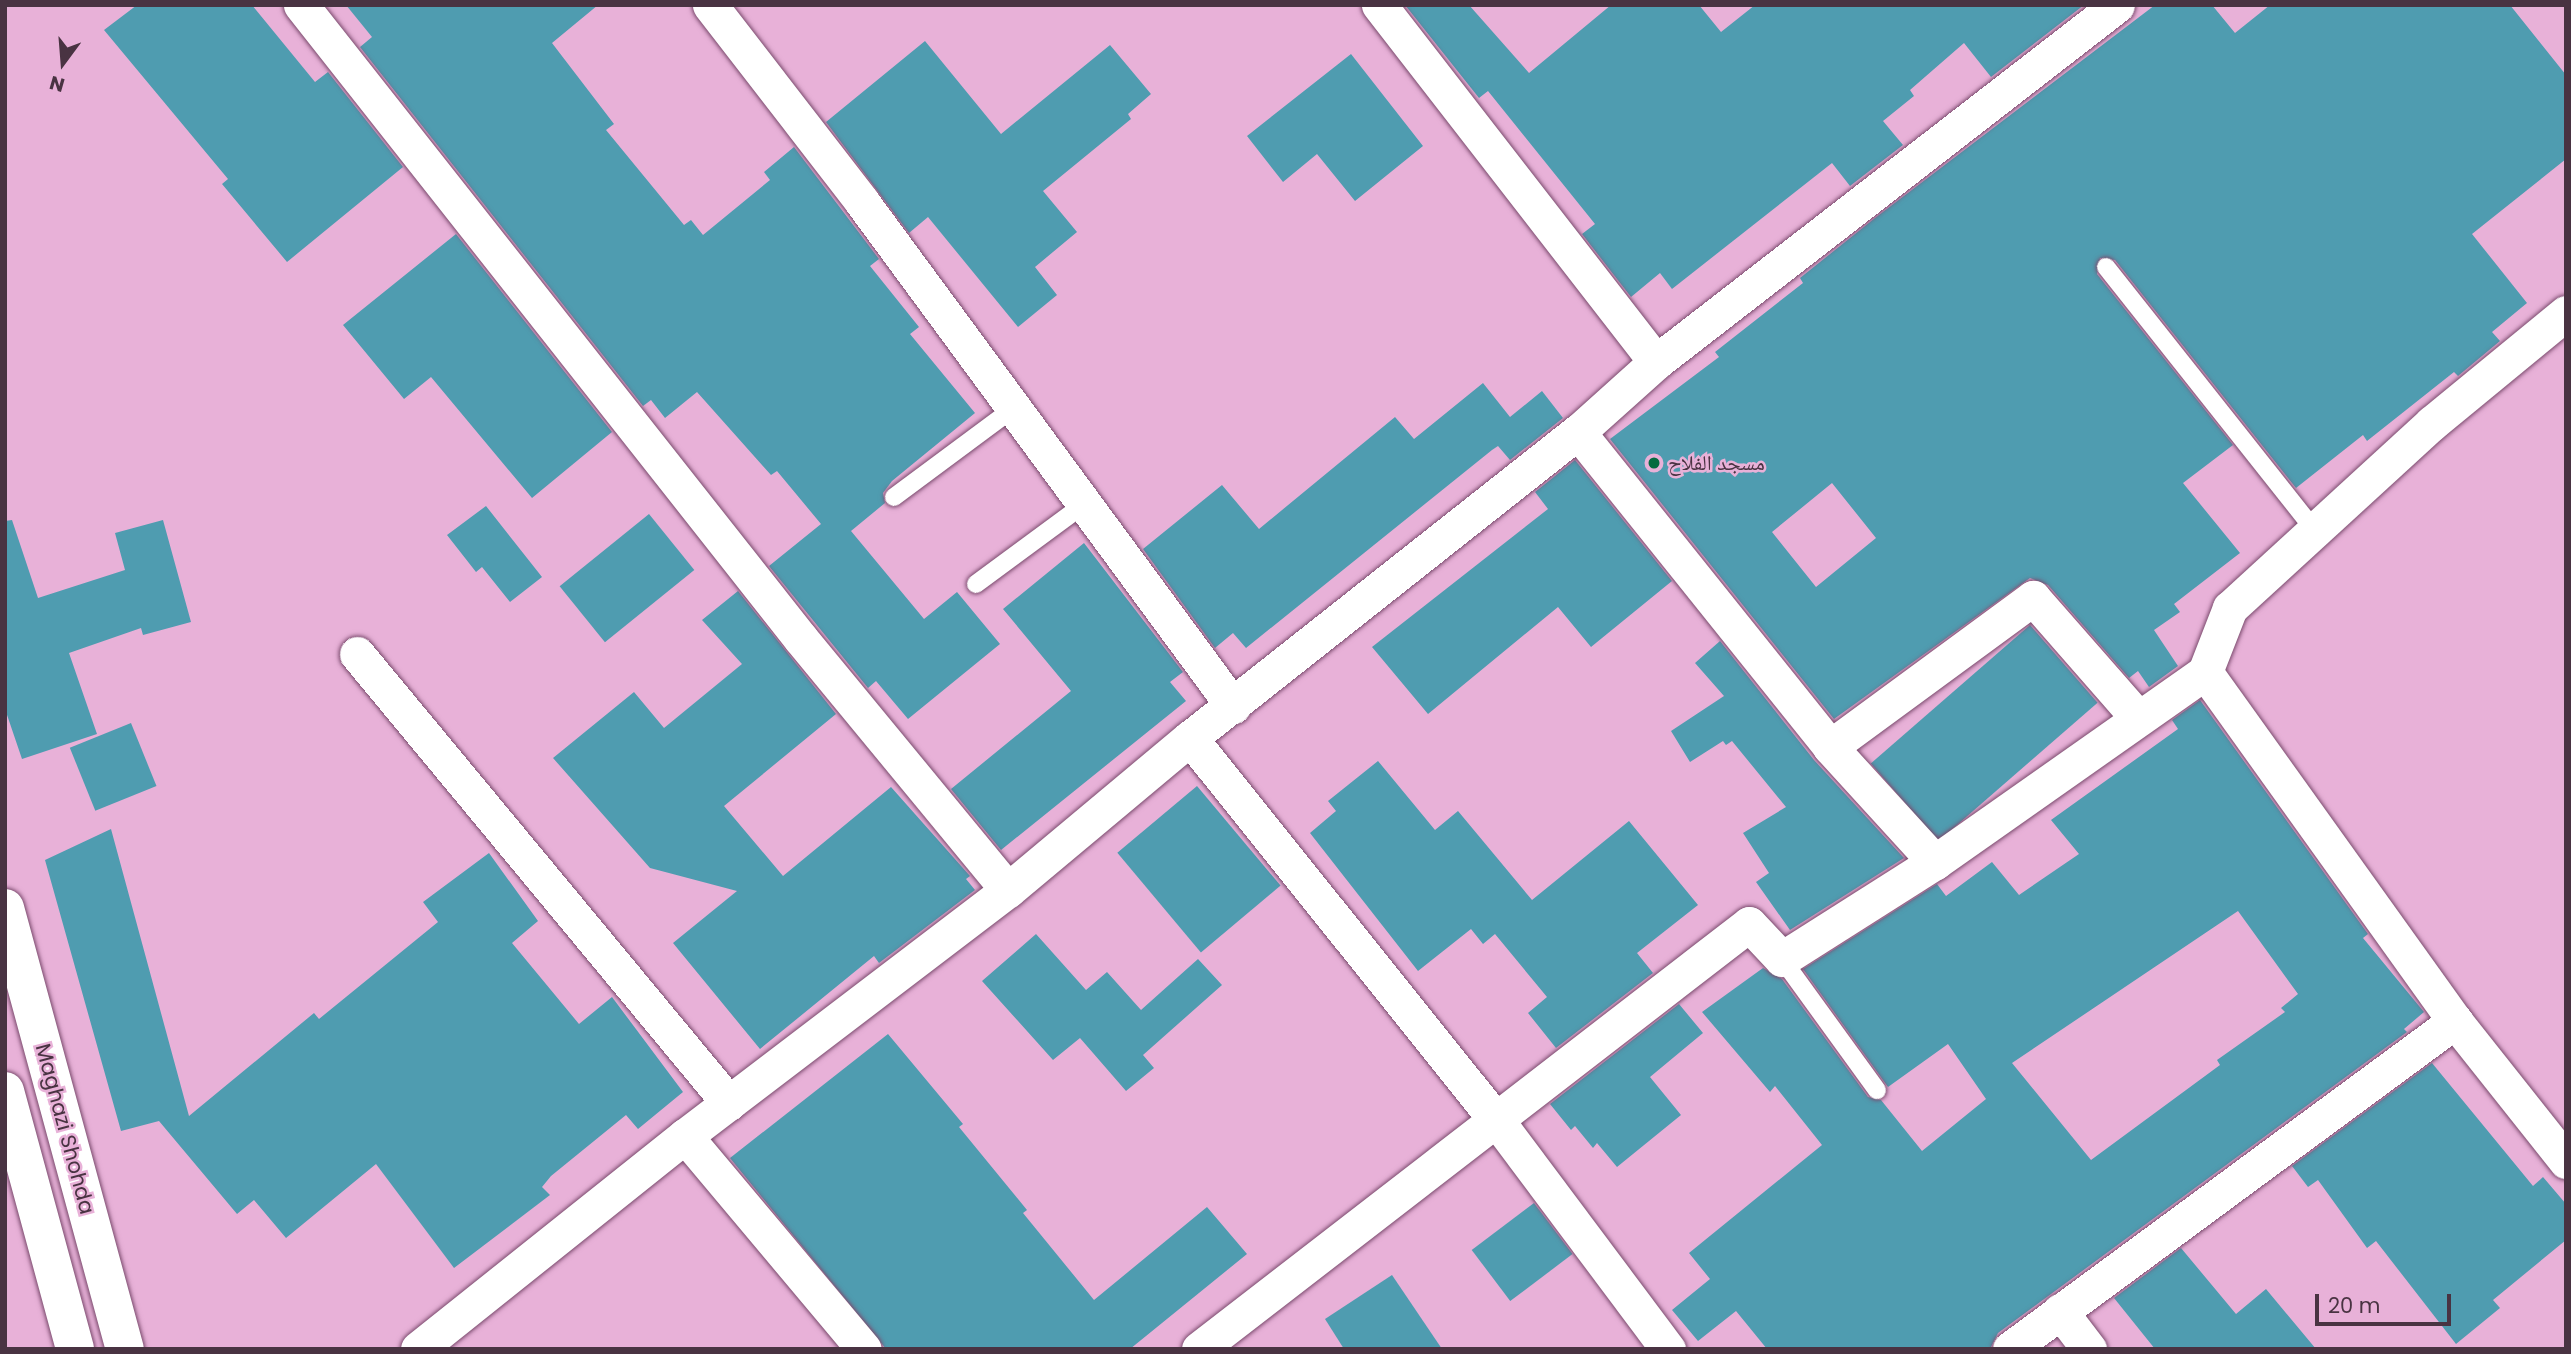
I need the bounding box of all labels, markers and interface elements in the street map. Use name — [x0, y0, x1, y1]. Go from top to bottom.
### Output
north arrow — [28, 28, 98, 98]
text: N — [46, 69, 68, 99]
place label: مسجد الفلاح — [1668, 450, 1765, 476]
marker: مسجد الفلاح — [1646, 455, 1662, 471]
street label: Maghazi Shohda — [30, 1041, 100, 1217]
scale bar — [2319, 1280, 2456, 1324]
text: 20 m — [2328, 1291, 2381, 1320]

